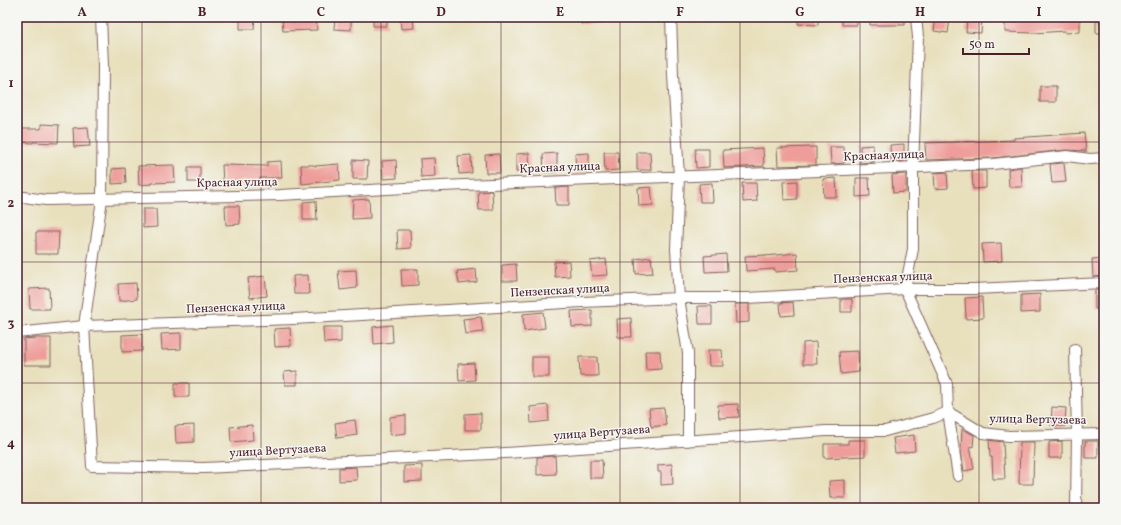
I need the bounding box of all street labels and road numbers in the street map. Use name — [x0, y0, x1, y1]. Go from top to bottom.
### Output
street label: Красная улица — [843, 147, 925, 165]
street label: Красная улица — [519, 159, 601, 177]
street label: Красная улица — [196, 174, 278, 192]
street label: Пензенская улица — [833, 268, 933, 288]
street label: Пензенская улица — [510, 280, 610, 302]
street label: Пензенская улица — [186, 298, 286, 318]
street label: улица Вертузаева — [989, 411, 1087, 429]
street label: улица Вертузаева — [553, 422, 651, 444]
street label: улица Вертузаева — [229, 440, 327, 462]

